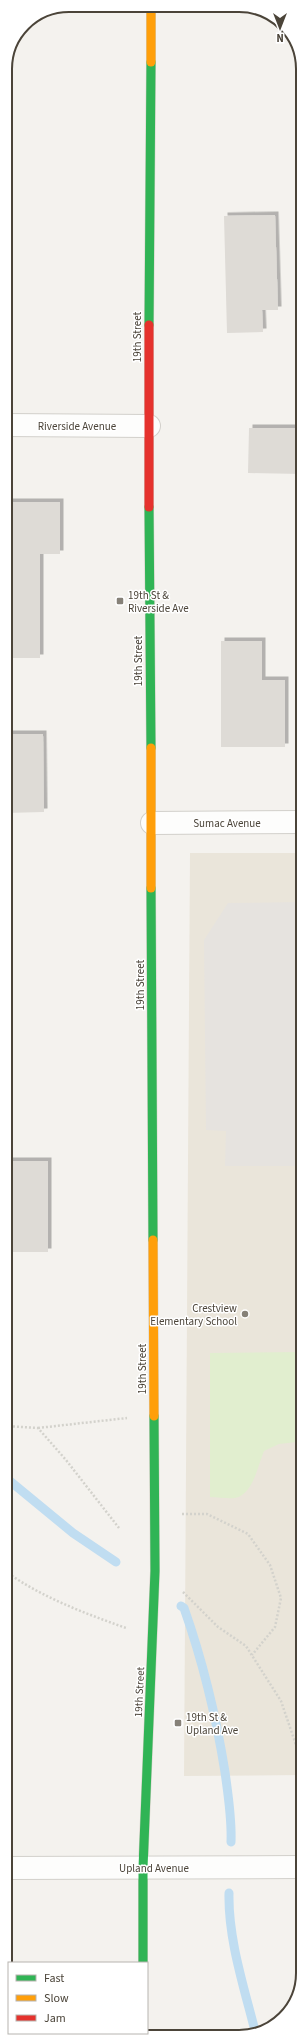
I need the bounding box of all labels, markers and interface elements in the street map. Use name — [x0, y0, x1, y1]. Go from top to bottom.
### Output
north arrow — [260, 8, 300, 48]
text: N — [276, 30, 284, 45]
street label: 19th Street — [130, 312, 145, 362]
street label: Riverside Avenue — [38, 419, 117, 434]
place label: 19th St & Riverside Ave — [128, 588, 189, 616]
marker: 19th St & Riverside Ave — [115, 596, 125, 606]
street label: 19th Street — [131, 636, 146, 686]
street label: Sumac Avenue — [193, 816, 261, 831]
street label: 19th Street — [133, 960, 148, 1010]
place label: Crestview Elementary School — [150, 1301, 237, 1329]
marker: Crestview Elementary School — [240, 1309, 250, 1319]
street label: 19th Street — [135, 1344, 150, 1394]
street label: 19th Street — [131, 1666, 148, 1718]
place label: 19th St & Upland Ave — [186, 1710, 239, 1738]
marker: 19th St & Upland Ave — [173, 1718, 183, 1728]
street label: Upland Avenue — [119, 1861, 189, 1876]
legend — [8, 1962, 148, 2034]
text: Fast — [44, 1970, 64, 1987]
text: Slow — [44, 1990, 69, 2007]
text: Jam — [44, 2010, 66, 2027]

